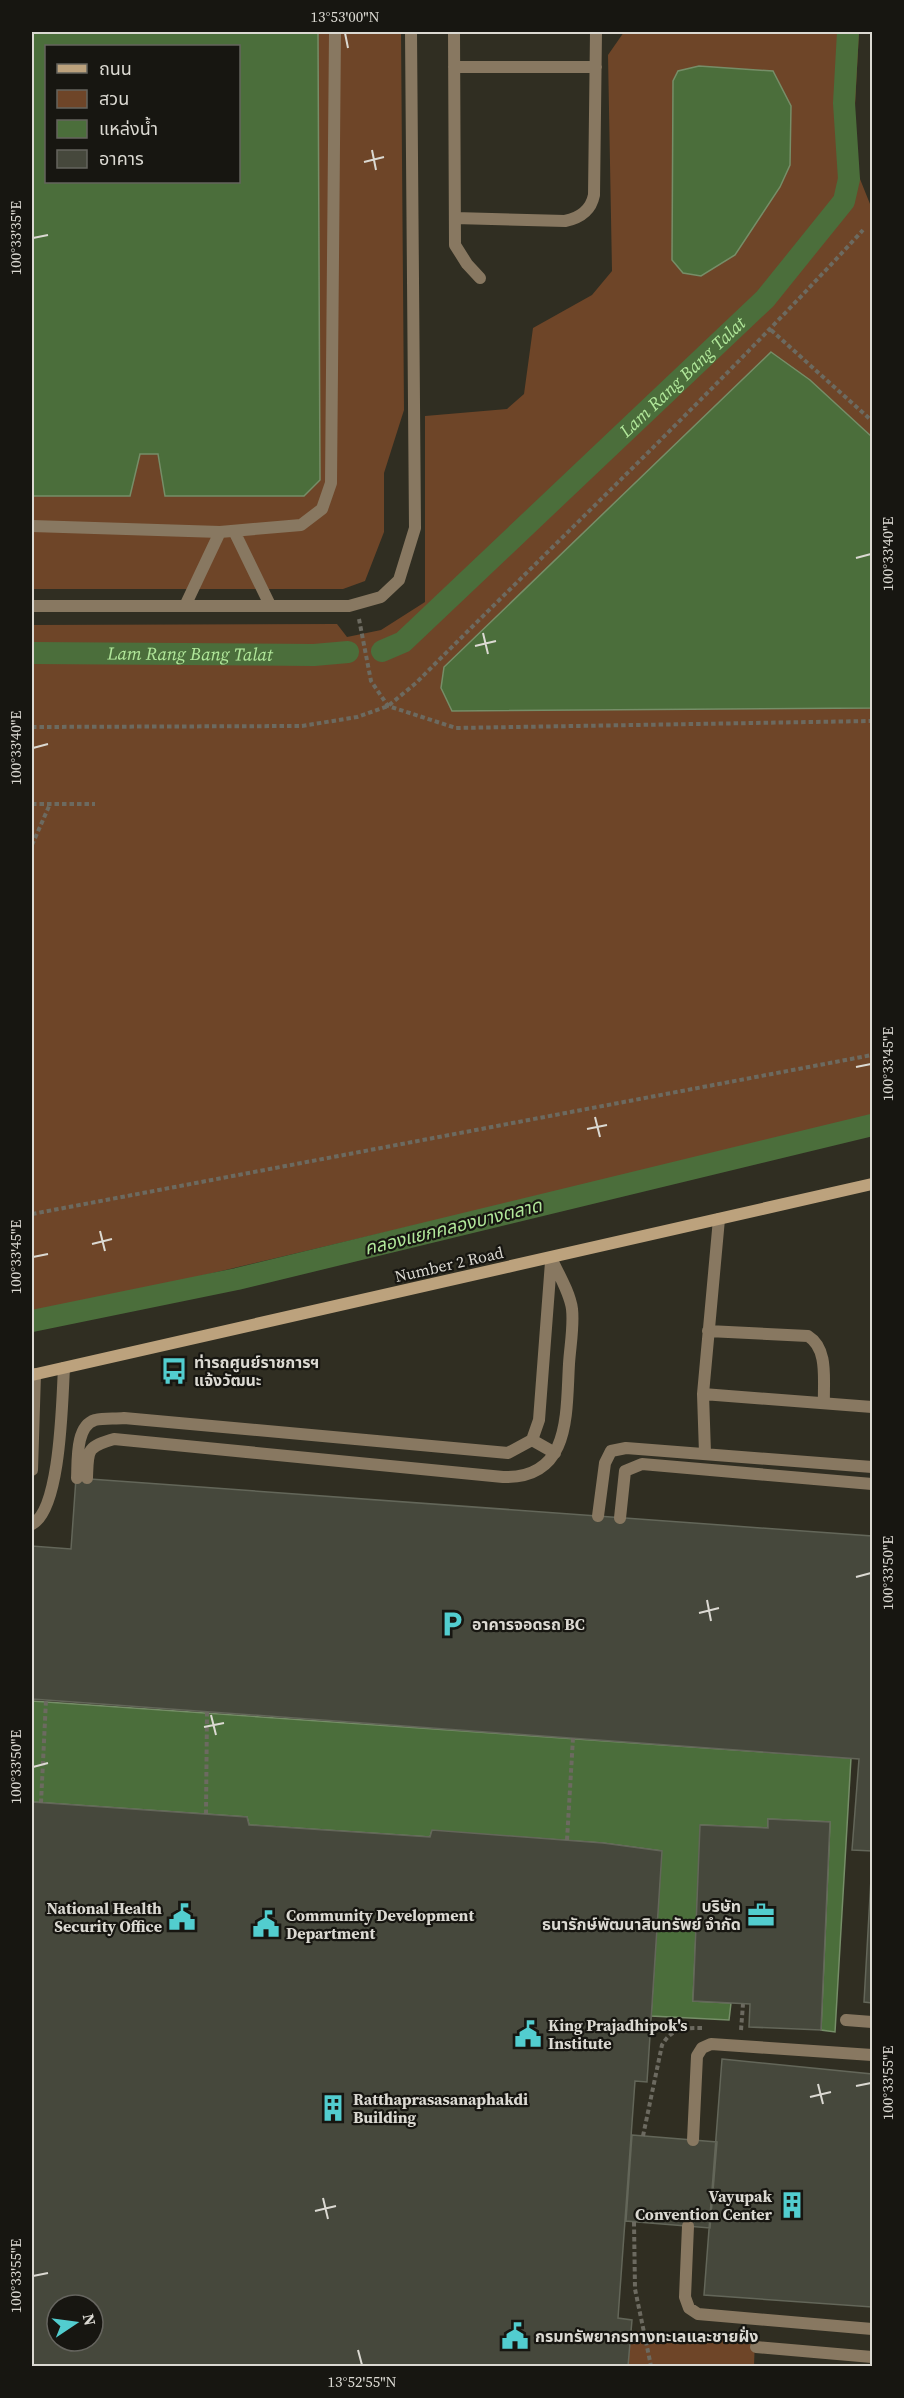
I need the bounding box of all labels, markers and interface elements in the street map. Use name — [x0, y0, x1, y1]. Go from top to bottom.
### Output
text: 13°53'00"N — [310, 6, 380, 27]
legend — [45, 45, 240, 183]
text: ถนน — [99, 56, 132, 81]
text: สวน — [99, 86, 129, 111]
text: แหล่งน้ำ — [99, 116, 158, 141]
text: อาคาร — [99, 146, 144, 171]
text: 100°33'35"E — [5, 201, 26, 275]
water label: Lam Rang Bang Talat — [613, 310, 752, 443]
text: 100°33'40"E — [877, 517, 898, 591]
water label: Lam Rang Bang Talat — [106, 641, 274, 667]
text: 100°33'40"E — [5, 711, 26, 785]
text: 100°33'45"E — [877, 1027, 898, 1101]
water label: คลองแยกคลองบางตลาด — [362, 1192, 545, 1261]
text: 100°33'45"E — [5, 1220, 26, 1294]
street label: Number 2 Road — [392, 1241, 506, 1287]
place label: ท่ารถศูนย์ราชการฯ แจ้งวัฒนะ — [194, 1351, 319, 1391]
bus stop icon: ท่ารถศูนย์ราชการฯ แจ้งวัฒนะ — [159, 1356, 189, 1386]
text: 100°33'50"E — [877, 1536, 898, 1610]
parking icon: อาคารจอดรถ BC — [437, 1609, 467, 1639]
place label: อาคารจอดรถ BC — [472, 1613, 585, 1635]
text: 100°33'50"E — [5, 1730, 26, 1804]
place label: บริษัท ธนารักษ์พัฒนาสินทรัพย์ จำกัด — [542, 1895, 741, 1935]
place label: National Health Security Office — [46, 1897, 162, 1937]
office icon: บริษัท ธนารักษ์พัฒนาสินทรัพย์ จำกัด — [746, 1900, 776, 1930]
public building icon: National Health Security Office — [167, 1902, 197, 1932]
place label: Community Development Department — [286, 1904, 474, 1944]
public building icon: Community Development Department — [251, 1909, 281, 1939]
place label: King Prajadhipok's Institute — [548, 2014, 687, 2054]
public building icon: King Prajadhipok's Institute — [513, 2019, 543, 2049]
text: 100°33'55"E — [877, 2046, 898, 2120]
place label: Ratthaprasasanaphakdi Building — [353, 2088, 528, 2128]
building icon: Ratthaprasasanaphakdi Building — [318, 2093, 348, 2123]
place label: Vayupak Convention Center — [635, 2185, 773, 2225]
building icon: Vayupak Convention Center — [777, 2190, 807, 2220]
text: 100°33'55"E — [5, 2239, 26, 2313]
north arrow — [45, 2293, 105, 2353]
text: N — [78, 2311, 102, 2328]
public building icon: กรมทรัพยากรทางทะเลและชายฝั่ง — [500, 2321, 530, 2351]
place label: กรมทรัพยากรทางทะเลและชายฝั่ง — [535, 2325, 759, 2347]
text: 13°52'55"N — [327, 2371, 397, 2392]

